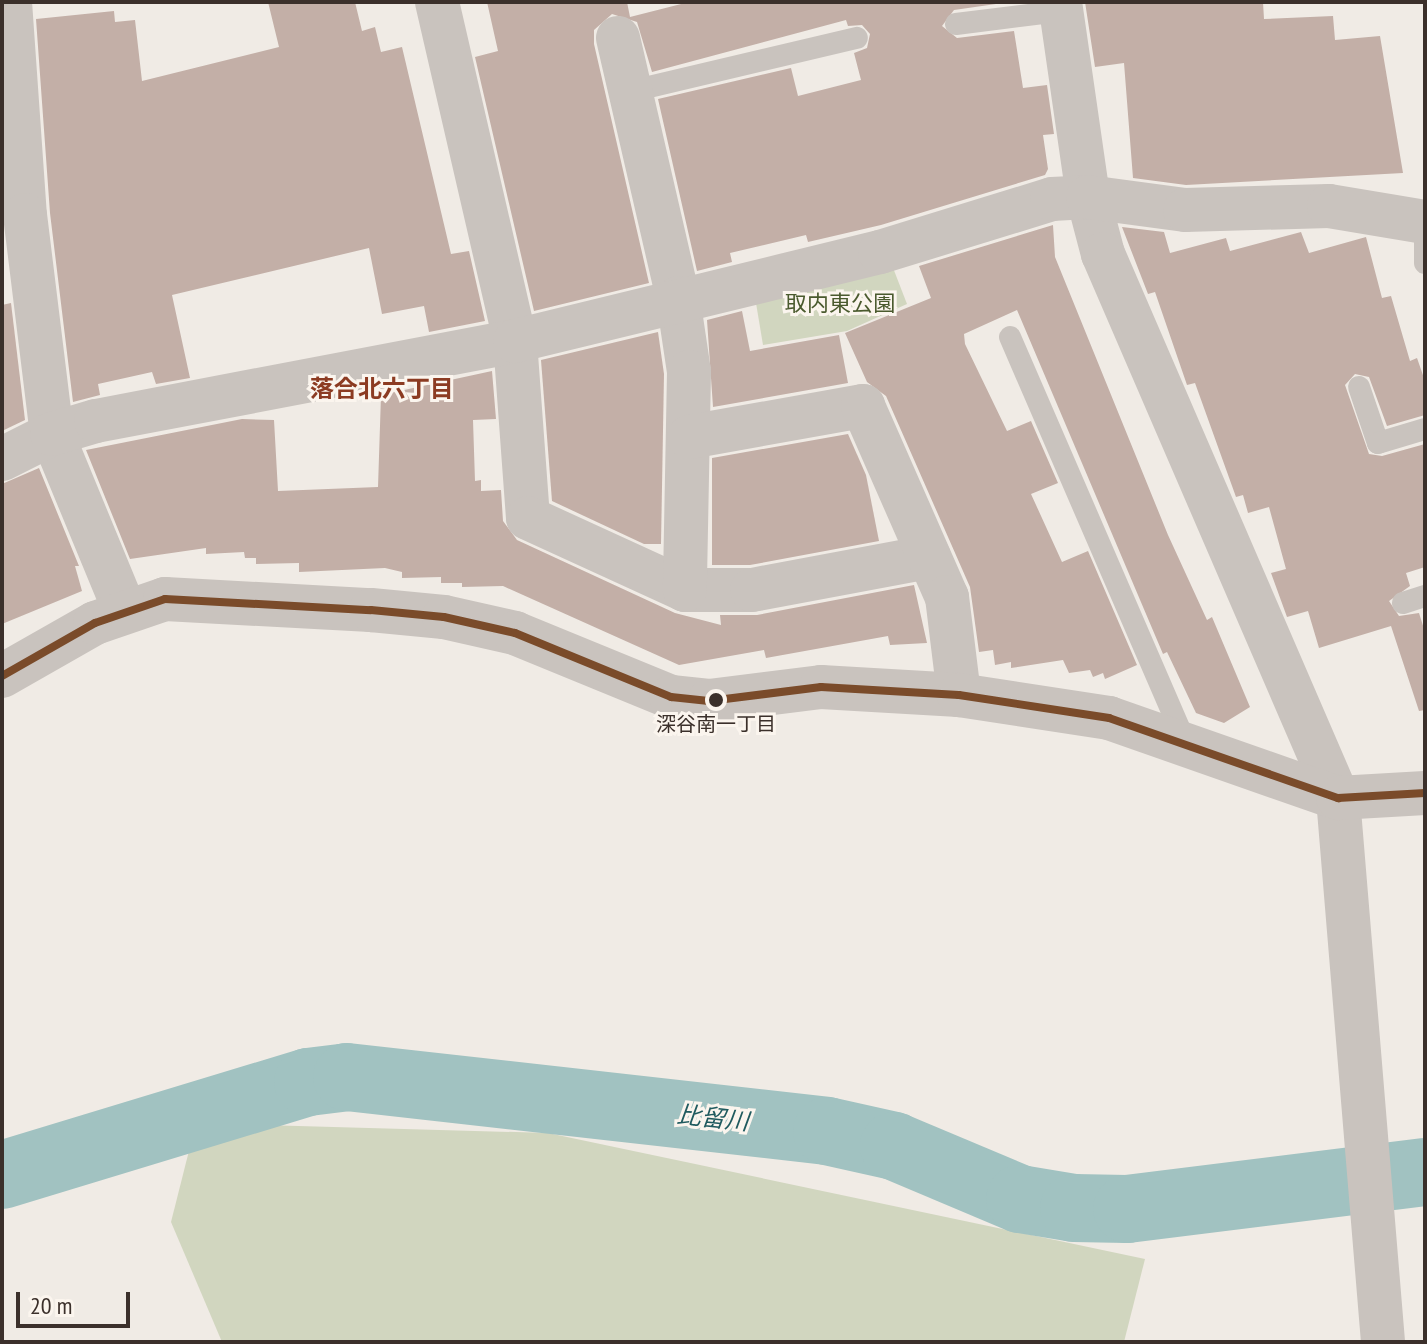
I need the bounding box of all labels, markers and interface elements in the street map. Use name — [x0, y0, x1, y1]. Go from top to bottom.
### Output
park label: 取内東公園 — [785, 291, 895, 317]
district label: 落合北六丁目 — [310, 375, 454, 403]
marker: 深谷南一丁目 — [708, 692, 724, 708]
place label: 深谷南一丁目 — [656, 712, 776, 736]
water label: 比留川 — [676, 1100, 750, 1136]
scale bar — [20, 1276, 134, 1326]
text: 20 m — [30, 1290, 72, 1321]

